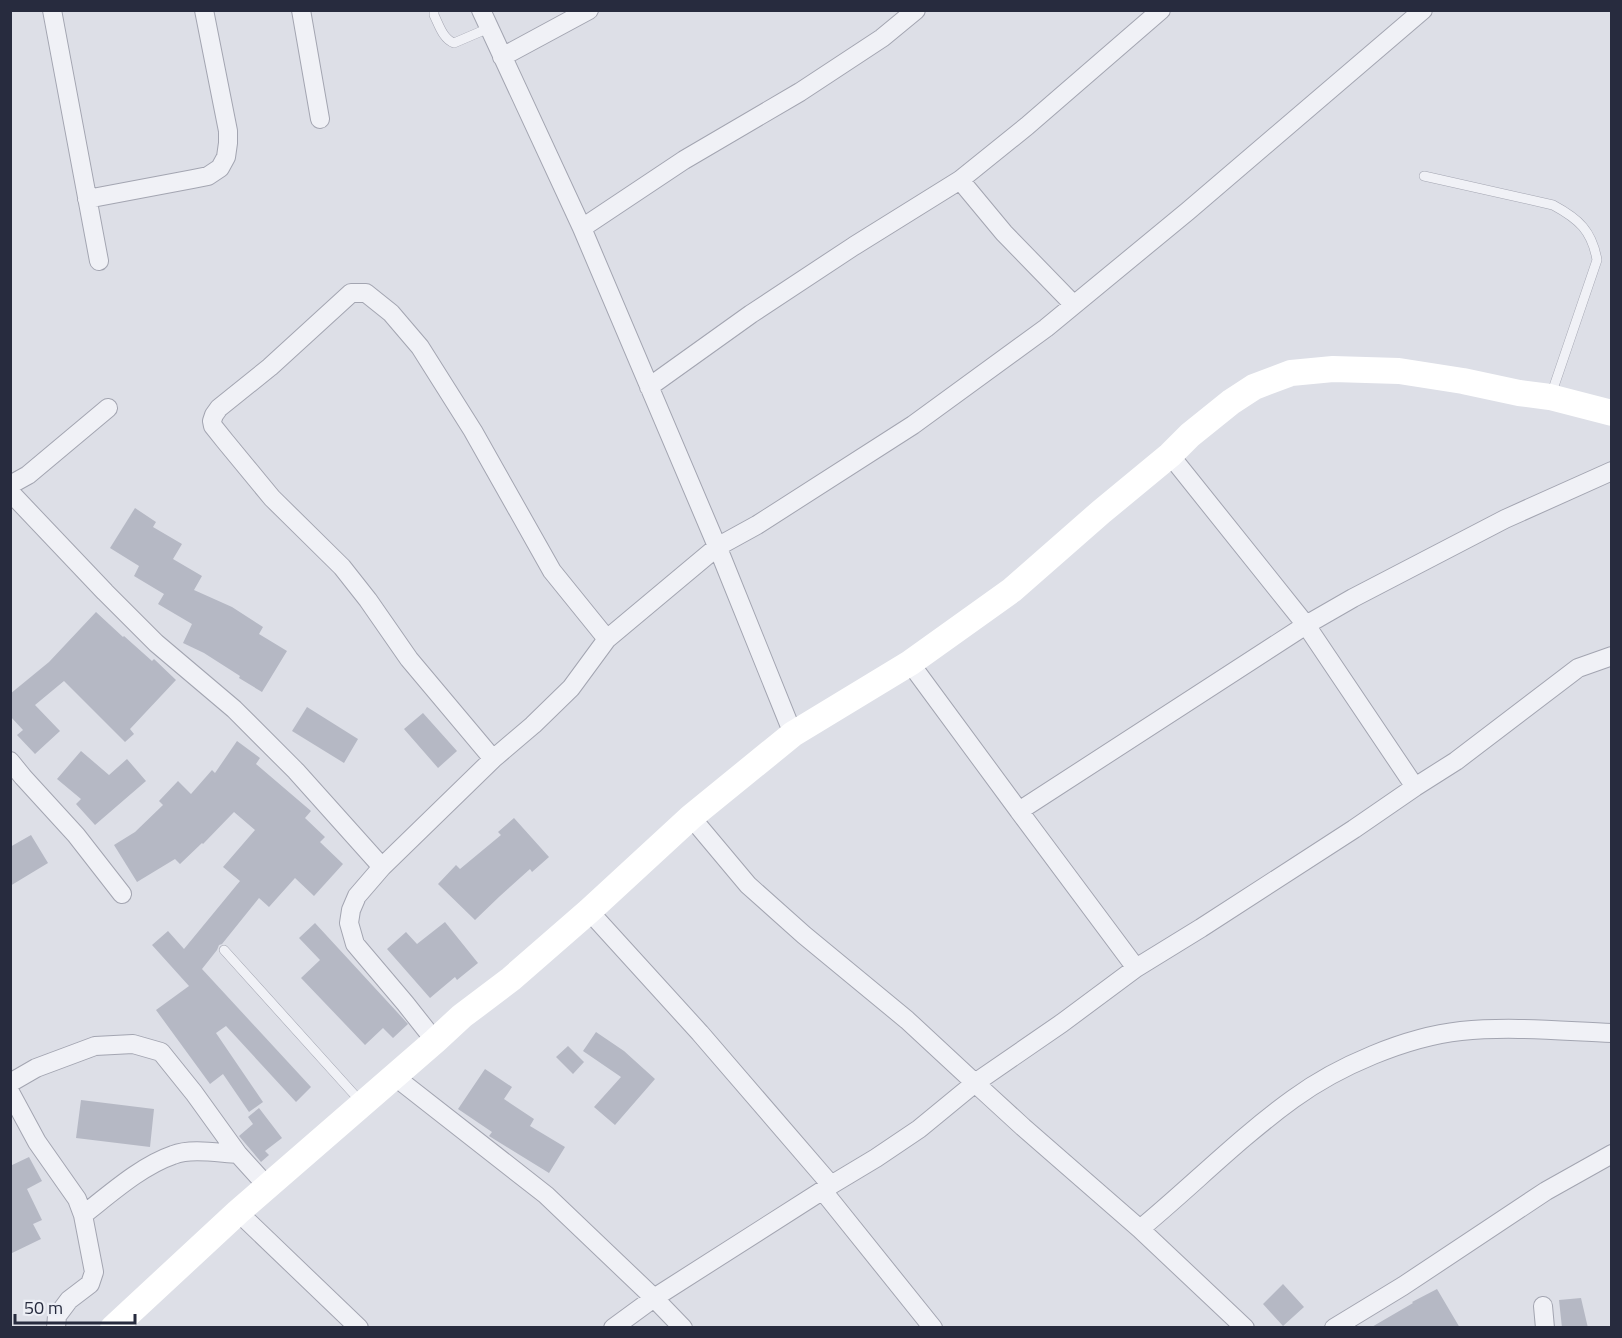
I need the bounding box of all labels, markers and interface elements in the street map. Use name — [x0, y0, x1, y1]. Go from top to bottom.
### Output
scale bar — [15, 1287, 135, 1325]
text: 50 m — [24, 1294, 63, 1321]

